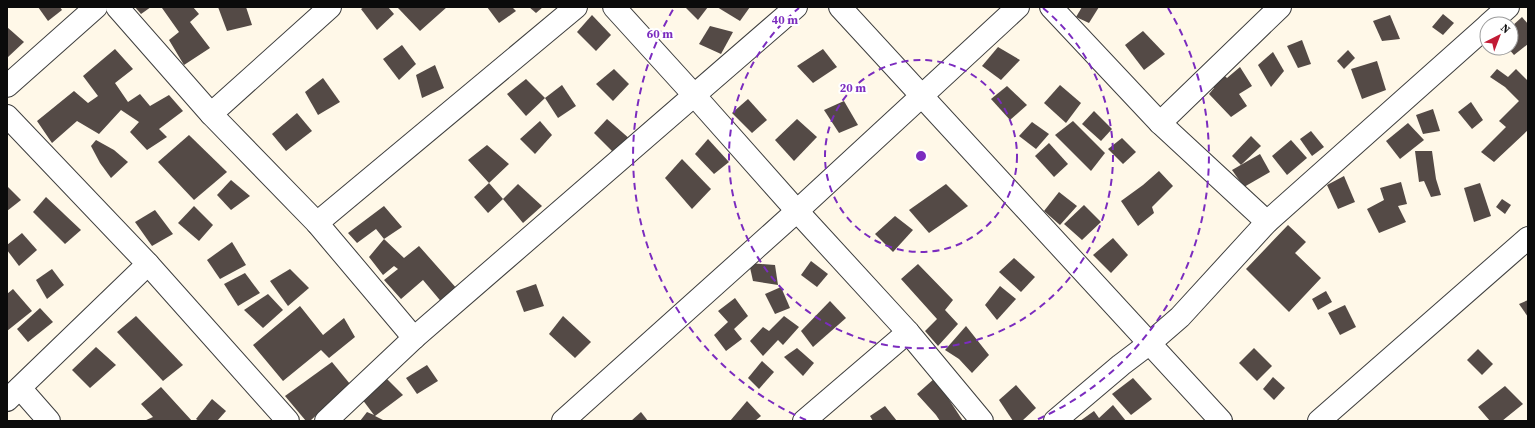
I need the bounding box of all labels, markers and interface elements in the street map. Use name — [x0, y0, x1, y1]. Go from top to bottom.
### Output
text: 40 m — [772, 12, 798, 28]
north arrow — [1479, 16, 1519, 56]
text: N — [1497, 21, 1513, 37]
text: 60 m — [647, 26, 673, 42]
text: 20 m — [840, 80, 866, 96]
centre of rings — [914, 149, 928, 163]

